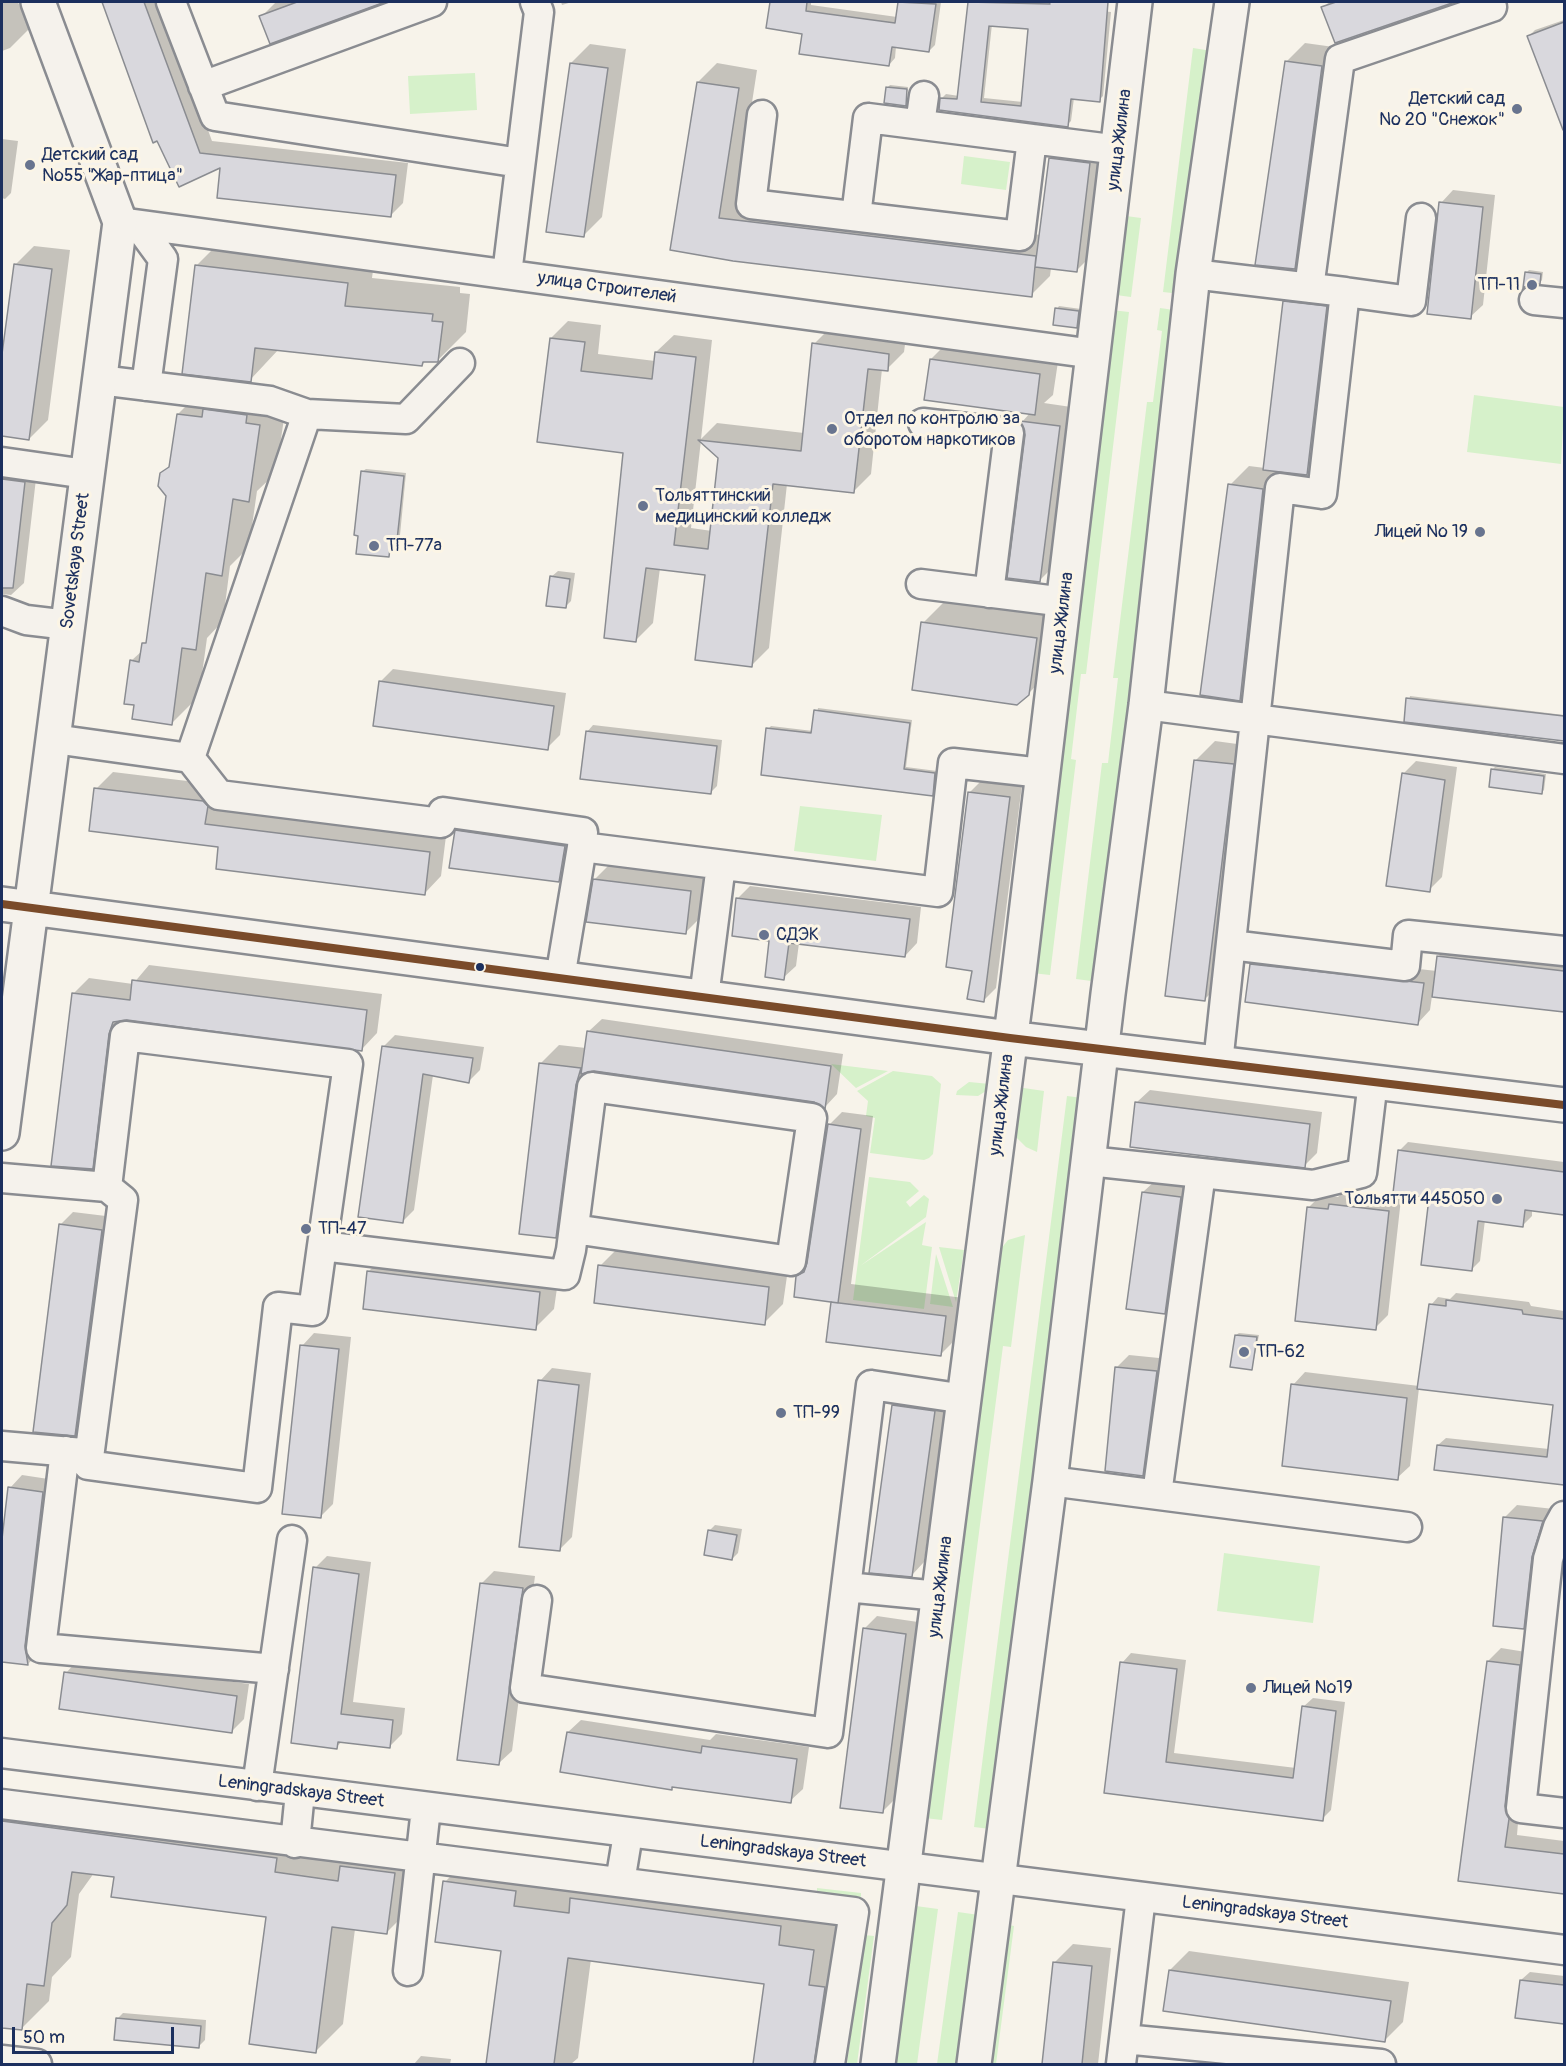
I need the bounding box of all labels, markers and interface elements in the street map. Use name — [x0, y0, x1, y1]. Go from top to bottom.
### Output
street label: улица Жилина — [1103, 88, 1137, 192]
place label: Детский сад № 20 "Снежок" — [1379, 88, 1505, 130]
marker: Детский сад № 20 "Снежок" — [1510, 102, 1524, 116]
place label: Детский сад №55 "Жар-птица" — [42, 144, 183, 186]
marker: Детский сад №55 "Жар-птица" — [23, 158, 37, 172]
street label: улица Строителей — [536, 268, 678, 308]
place label: ТП-11 — [1477, 274, 1520, 296]
marker: ТП-11 — [1525, 278, 1539, 292]
place label: Отдел по контролю за оборотом наркотиков — [844, 408, 1020, 450]
marker: Отдел по контролю за оборотом наркотиков — [825, 422, 839, 436]
place label: Тольяттинский медицинский колледж — [655, 485, 831, 528]
street label: Sovetskaya Street — [57, 492, 95, 630]
marker: Тольяттинский медицинский колледж — [636, 499, 650, 513]
place label: Лицей № 19 — [1374, 521, 1468, 543]
marker: Лицей № 19 — [1473, 525, 1487, 539]
place label: ТП-77а — [386, 535, 442, 557]
marker: ТП-77а — [367, 539, 381, 553]
street label: улица Жилина — [1045, 571, 1079, 675]
place label: СДЭК — [776, 924, 819, 946]
marker: СДЭК — [757, 928, 771, 942]
unlabelled marker — [474, 961, 486, 973]
street label: улица Жилина — [985, 1053, 1019, 1157]
place label: Тольятти 445050 — [1344, 1188, 1485, 1210]
marker: Тольятти 445050 — [1490, 1192, 1504, 1206]
place label: ТП-47 — [318, 1218, 366, 1240]
marker: ТП-47 — [299, 1222, 313, 1236]
place label: ТП-62 — [1256, 1341, 1305, 1363]
marker: ТП-62 — [1237, 1345, 1251, 1359]
place label: ТП-99 — [793, 1402, 840, 1424]
marker: ТП-99 — [774, 1406, 788, 1420]
street label: улица Жилина — [924, 1535, 958, 1639]
place label: Лицей №19 — [1263, 1677, 1353, 1699]
marker: Лицей №19 — [1244, 1681, 1258, 1695]
street label: Leningradskaya Street — [217, 1771, 385, 1813]
street label: Leningradskaya Street — [699, 1831, 867, 1873]
street label: Leningradskaya Street — [1181, 1892, 1349, 1934]
scale bar — [15, 2015, 177, 2053]
text: 50 m — [23, 2026, 65, 2049]

